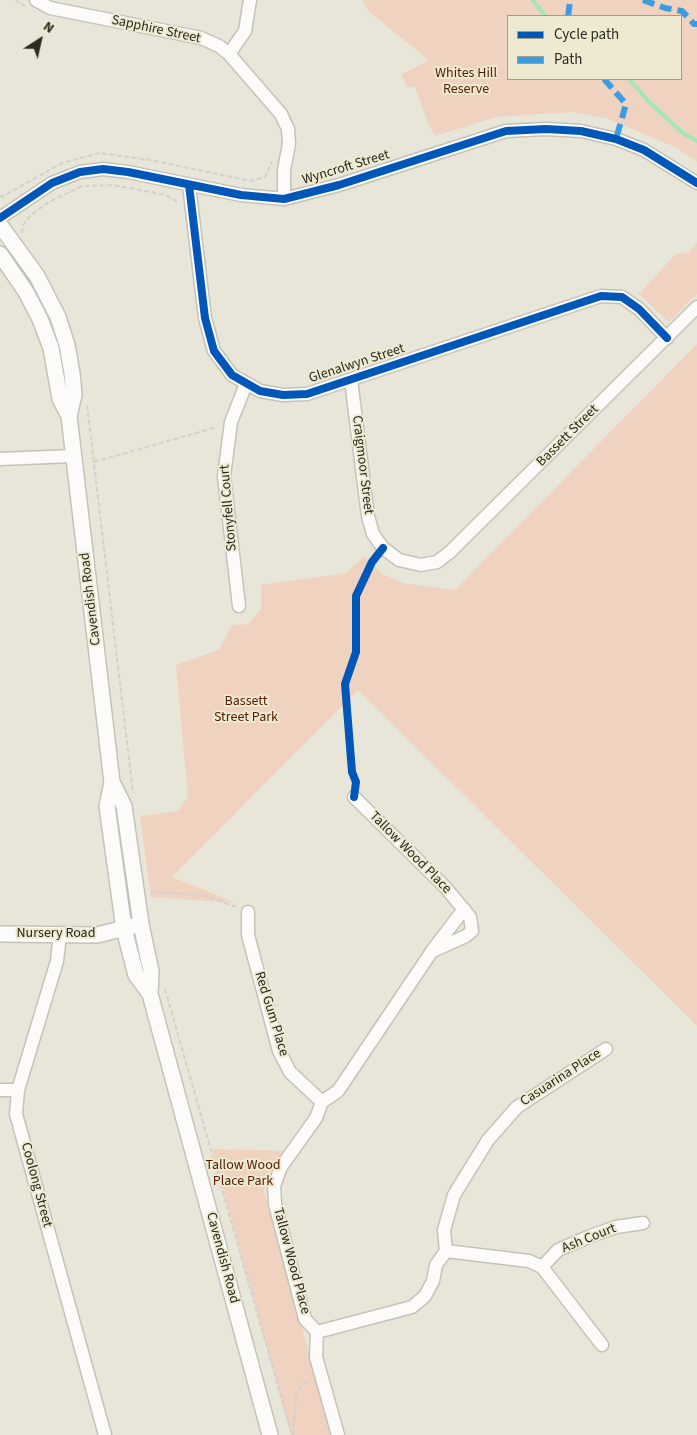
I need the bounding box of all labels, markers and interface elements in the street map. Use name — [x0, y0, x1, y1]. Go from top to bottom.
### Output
street label: Sapphire Street — [110, 12, 202, 48]
north arrow — [15, 15, 65, 65]
legend — [507, 15, 682, 80]
text: N — [39, 17, 58, 39]
text: Cycle path — [554, 24, 619, 45]
text: Path — [554, 49, 582, 70]
park label: Whites Hill Reserve — [435, 66, 497, 98]
street label: Wyncroft Street — [300, 147, 392, 189]
street label: Glenalwyn Street — [307, 341, 407, 387]
street label: Bassett Street — [533, 401, 603, 471]
street label: Craigmoor Street — [348, 415, 376, 515]
street label: Stonyfell Court — [217, 464, 241, 552]
street label: Cavendish Road — [77, 551, 105, 647]
park label: Bassett Street Park — [214, 694, 278, 726]
street label: Tallow Wood Place — [365, 808, 455, 898]
street label: Nursery Road — [17, 926, 95, 942]
street label: Red Gum Place — [250, 970, 292, 1058]
street label: Casuarina Place — [517, 1046, 605, 1110]
street label: Coolong Street — [17, 1141, 55, 1229]
park label: Tallow Wood Place Park — [205, 1158, 281, 1190]
street label: Tallow Wood Place — [269, 1206, 313, 1316]
street label: Cavendish Road — [202, 1211, 242, 1305]
street label: Ash Court — [559, 1221, 619, 1257]

